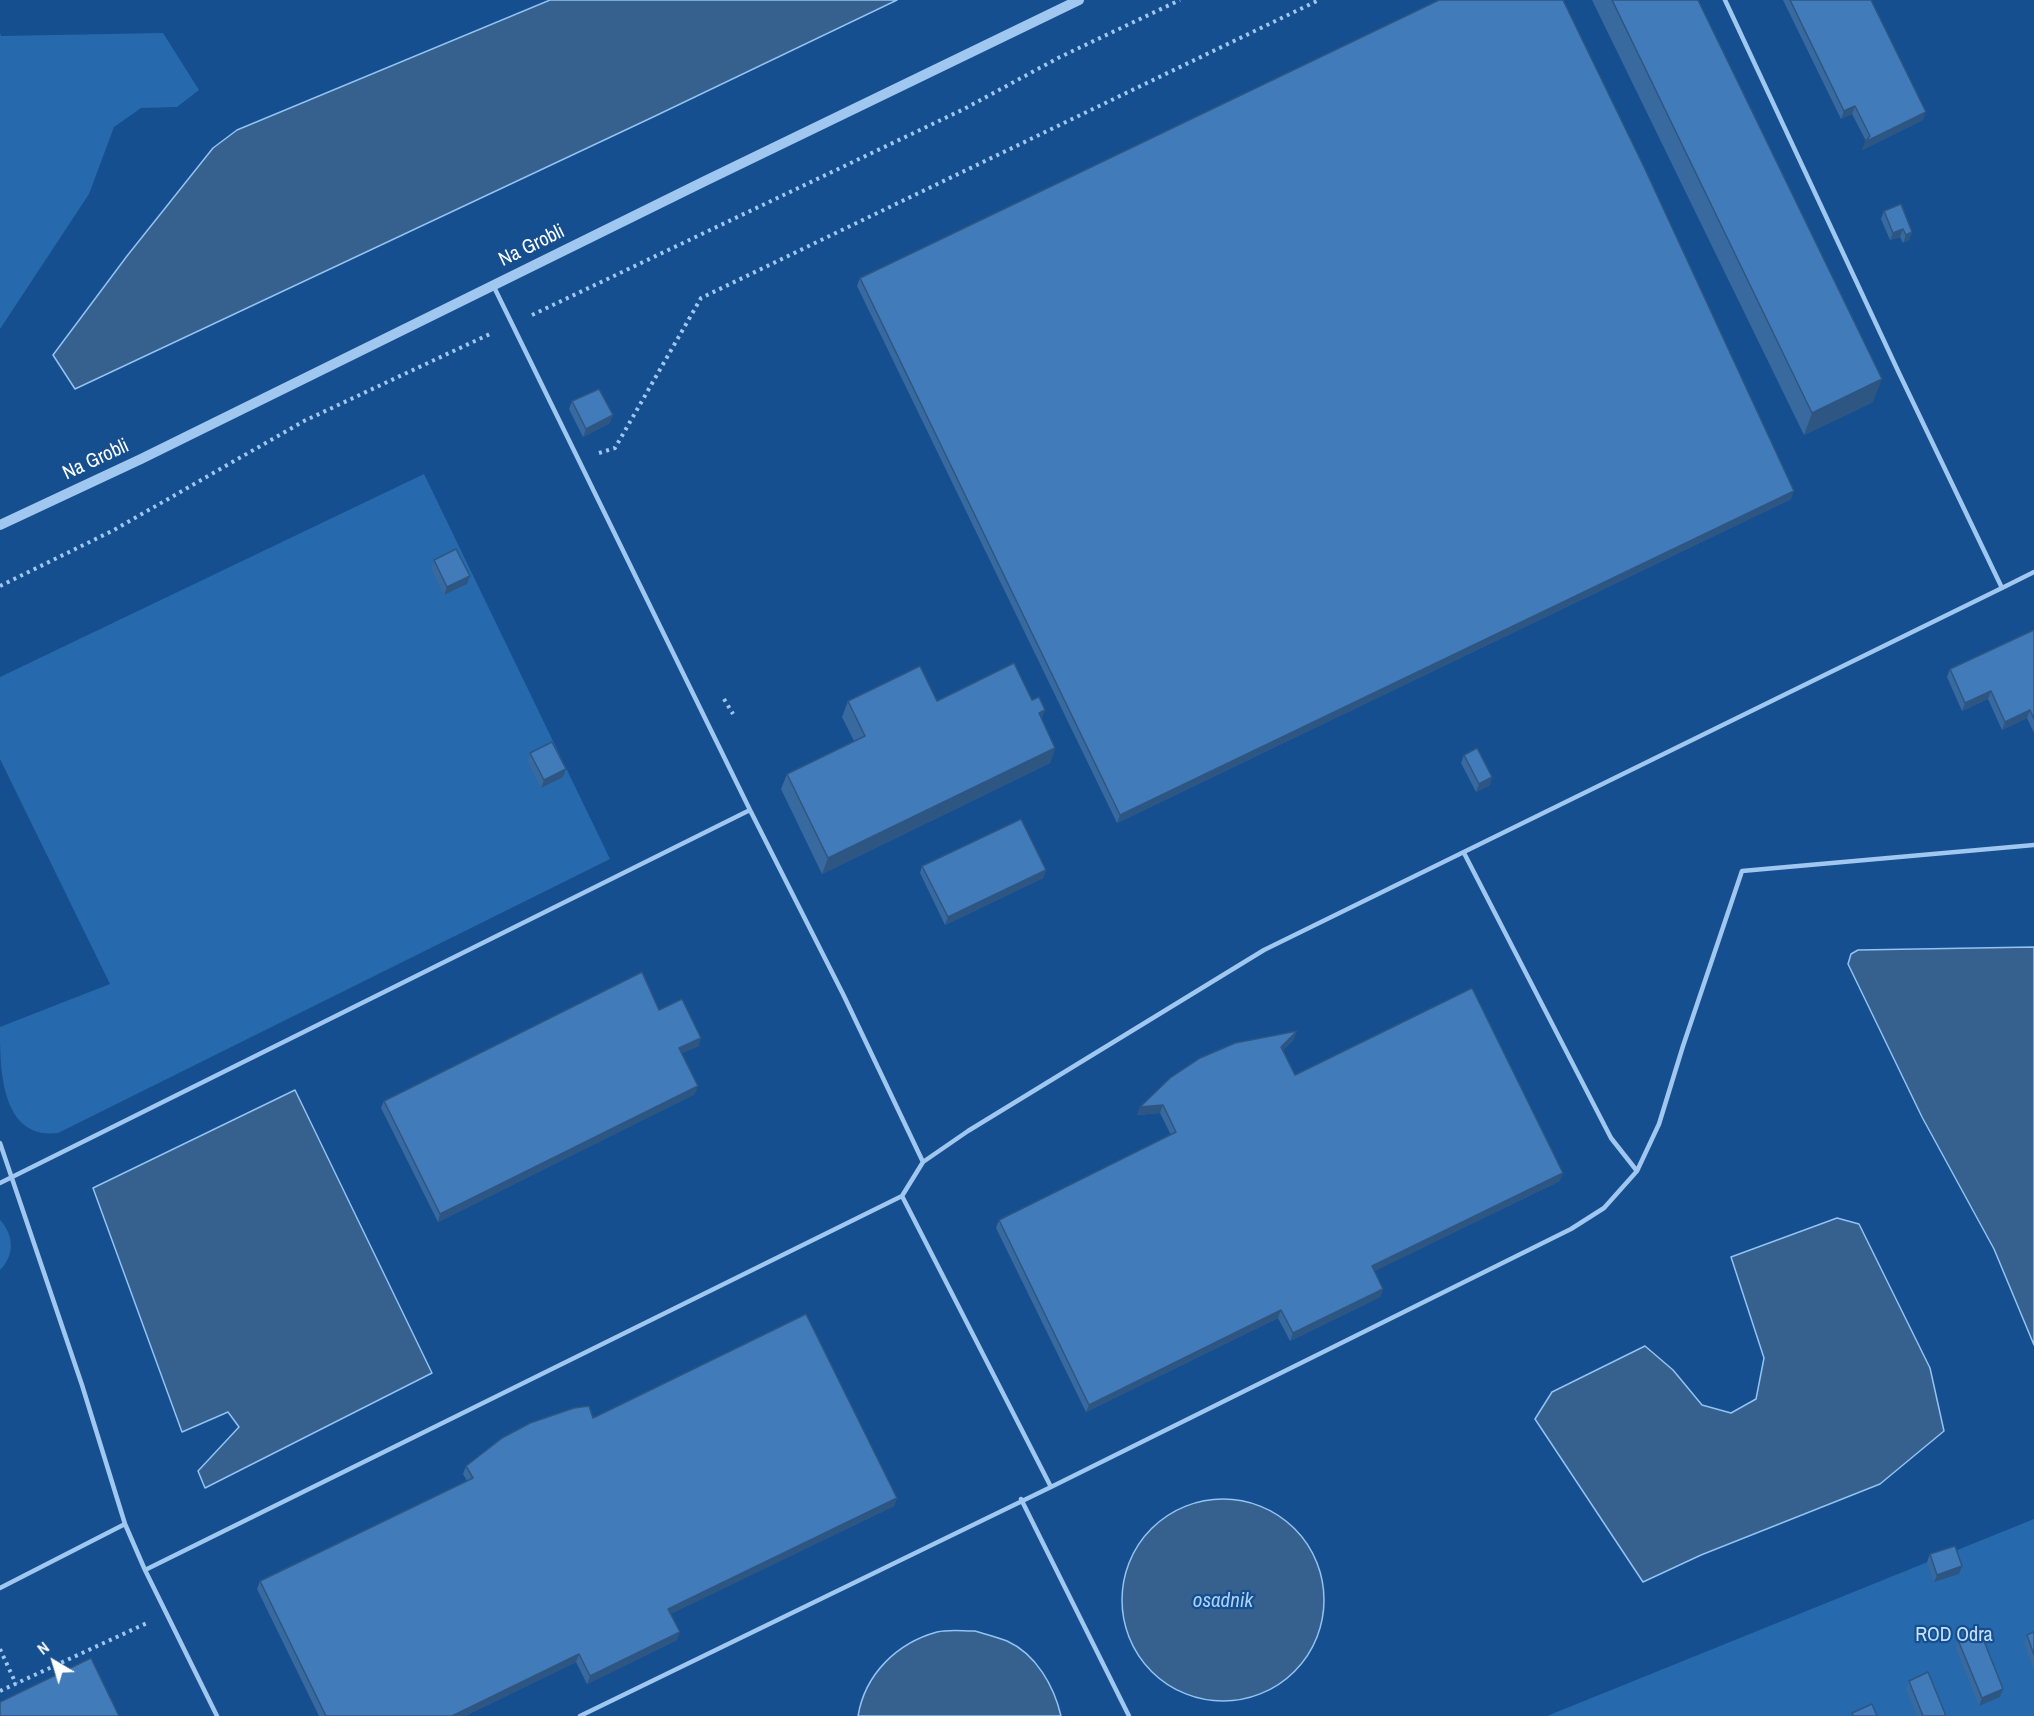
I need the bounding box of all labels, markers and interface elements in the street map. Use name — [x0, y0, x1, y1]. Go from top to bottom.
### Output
street label: Na Grobli — [495, 220, 569, 272]
street label: Na Grobli — [59, 434, 133, 486]
water label: osadnik — [1193, 1588, 1253, 1614]
park label: ROD Odra — [1915, 1624, 1993, 1648]
north arrow — [24, 1632, 84, 1692]
text: N — [32, 1636, 53, 1659]

